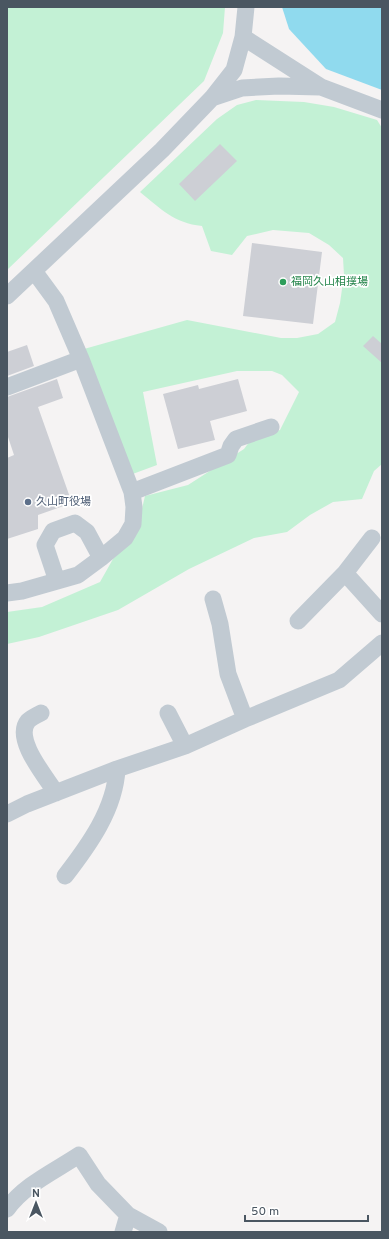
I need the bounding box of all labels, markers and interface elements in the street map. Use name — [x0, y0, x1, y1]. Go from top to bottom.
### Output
place label: 福岡久山相撲場 — [291, 275, 368, 289]
marker: 福岡久山相撲場 — [278, 277, 288, 287]
place label: 久山町役場 — [36, 495, 91, 509]
marker: 久山町役場 — [23, 497, 33, 507]
north arrow — [16, 1183, 56, 1223]
text: N — [32, 1187, 40, 1201]
scale bar — [245, 1197, 368, 1223]
text: 50 m — [251, 1204, 279, 1220]

